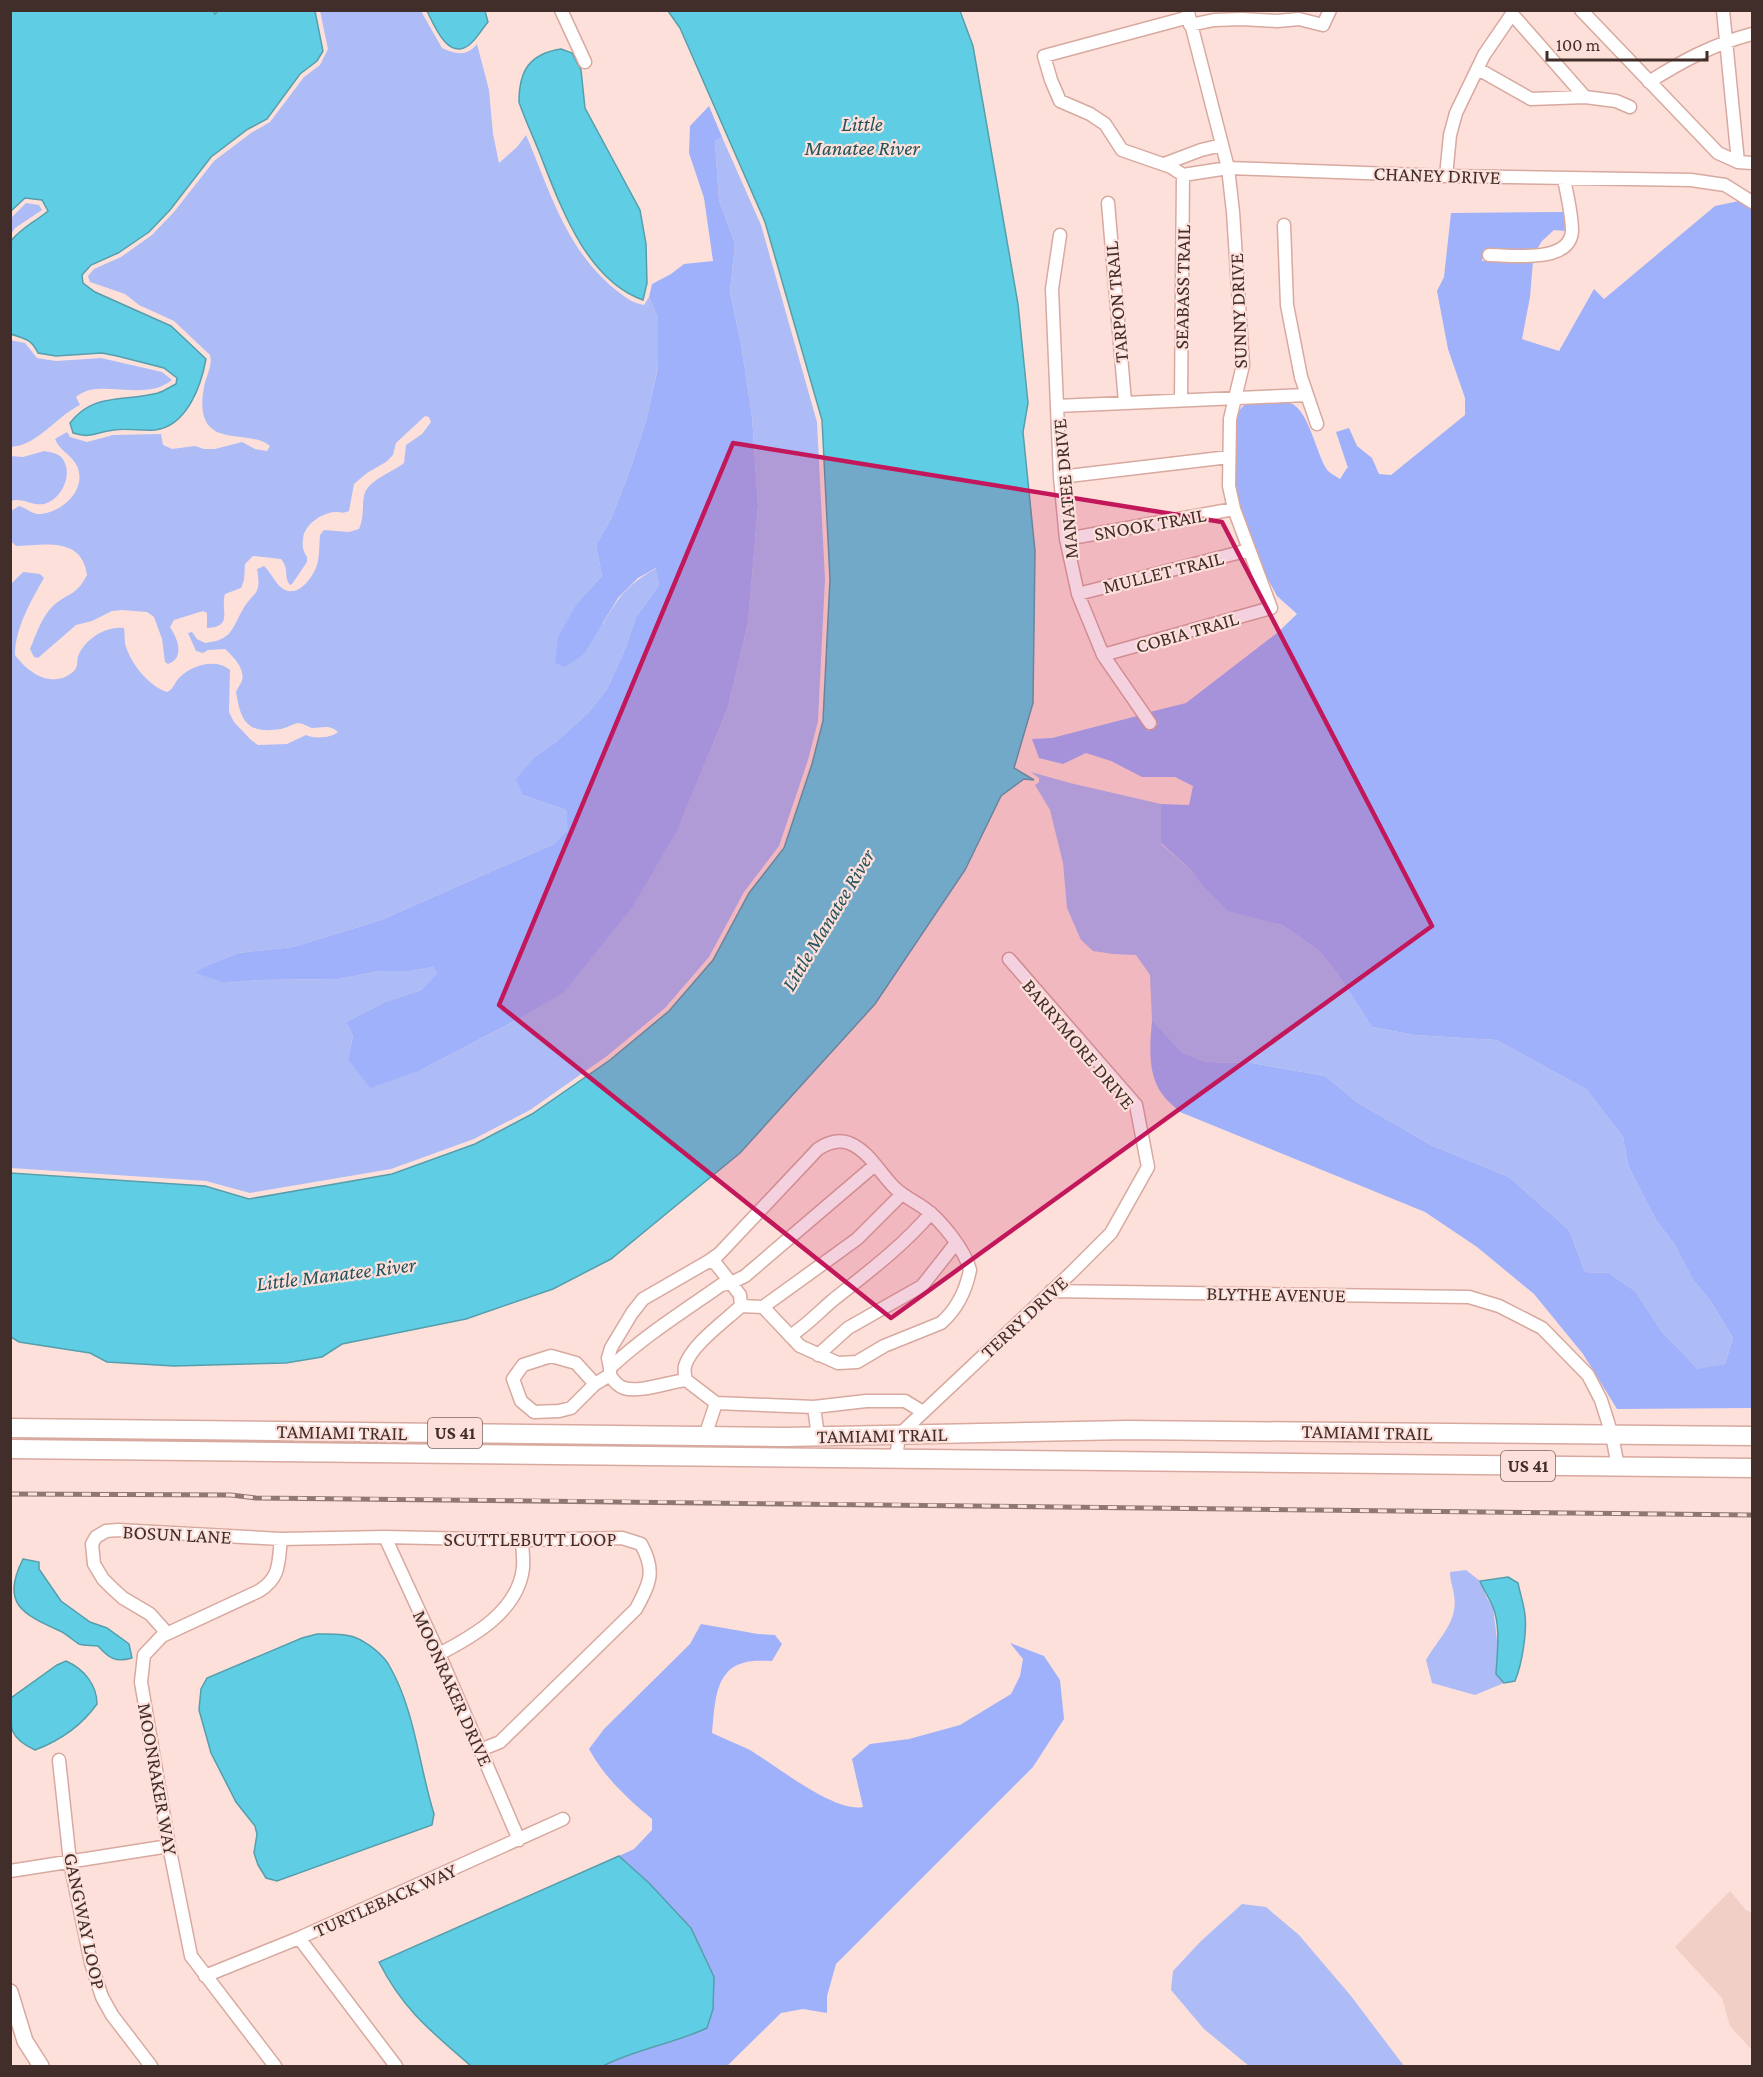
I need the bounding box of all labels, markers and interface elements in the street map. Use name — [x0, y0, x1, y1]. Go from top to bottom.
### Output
scale bar — [1547, 24, 1708, 62]
text: 100 m — [1556, 35, 1601, 55]
water label: Little Manatee River — [804, 112, 920, 160]
street label: CHANEY DRIVE — [1373, 162, 1501, 188]
street label: SEABASS TRAIL — [1170, 224, 1194, 350]
street label: TARPON TRAIL — [1100, 240, 1132, 364]
street label: SUNNY DRIVE — [1225, 253, 1251, 369]
street label: MANATEE DRIVE — [1048, 418, 1082, 560]
street label: SNOOK TRAIL — [1092, 503, 1208, 545]
street label: MULLET TRAIL — [1100, 546, 1226, 598]
street label: COBIA TRAIL — [1133, 607, 1241, 657]
water label: Little Manatee River — [776, 844, 880, 995]
street label: BARRYMORE DRIVE — [1018, 975, 1140, 1114]
water label: Little Manatee River — [255, 1252, 418, 1296]
street label: TERRY DRIVE — [976, 1271, 1072, 1363]
street label: BLYTHE AVENUE — [1206, 1282, 1346, 1306]
road number: US 41 — [428, 1418, 482, 1448]
street label: TAMIAMI TRAIL — [276, 1420, 408, 1444]
street label: TAMIAMI TRAIL — [1301, 1420, 1433, 1444]
street label: TAMIAMI TRAIL — [816, 1423, 948, 1447]
road number: US 41 — [1501, 1451, 1555, 1481]
street label: BOSUN LANE — [122, 1520, 232, 1548]
street label: SCUTTLEBUTT LOOP — [444, 1528, 616, 1550]
street label: MOONRAKER DRIVE — [409, 1607, 497, 1769]
street label: MOONRAKER WAY — [134, 1701, 182, 1857]
street label: GANGWAY LOOP — [60, 1851, 110, 1991]
street label: TURTLEBACK WAY — [310, 1858, 460, 1941]

